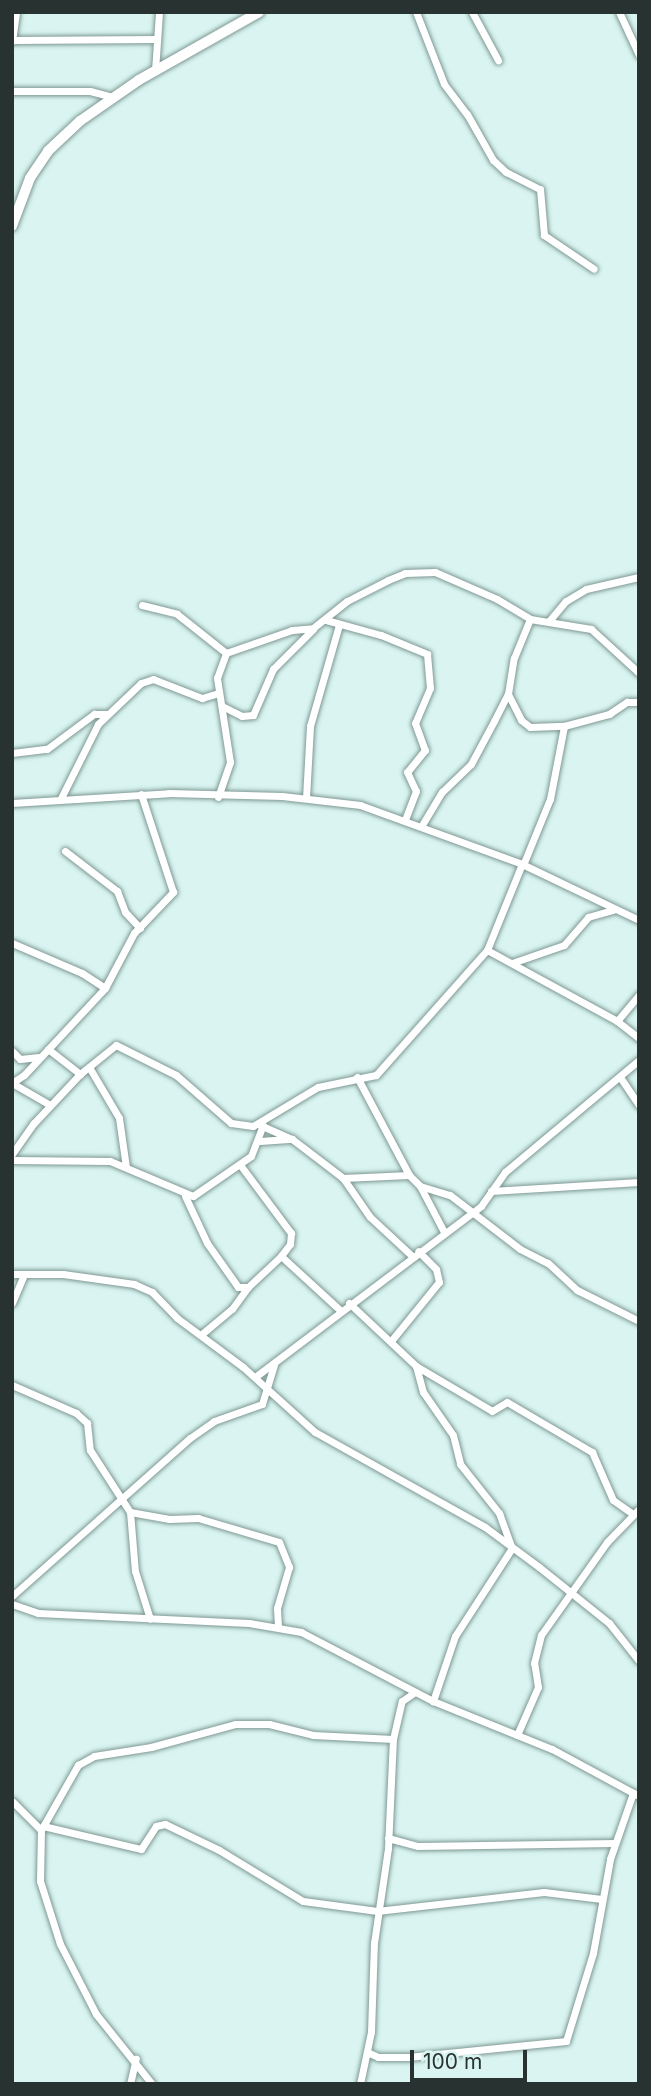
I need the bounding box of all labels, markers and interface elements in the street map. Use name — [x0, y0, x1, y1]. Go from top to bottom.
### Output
scale bar — [413, 2036, 530, 2080]
text: 100 m — [423, 2049, 482, 2074]

